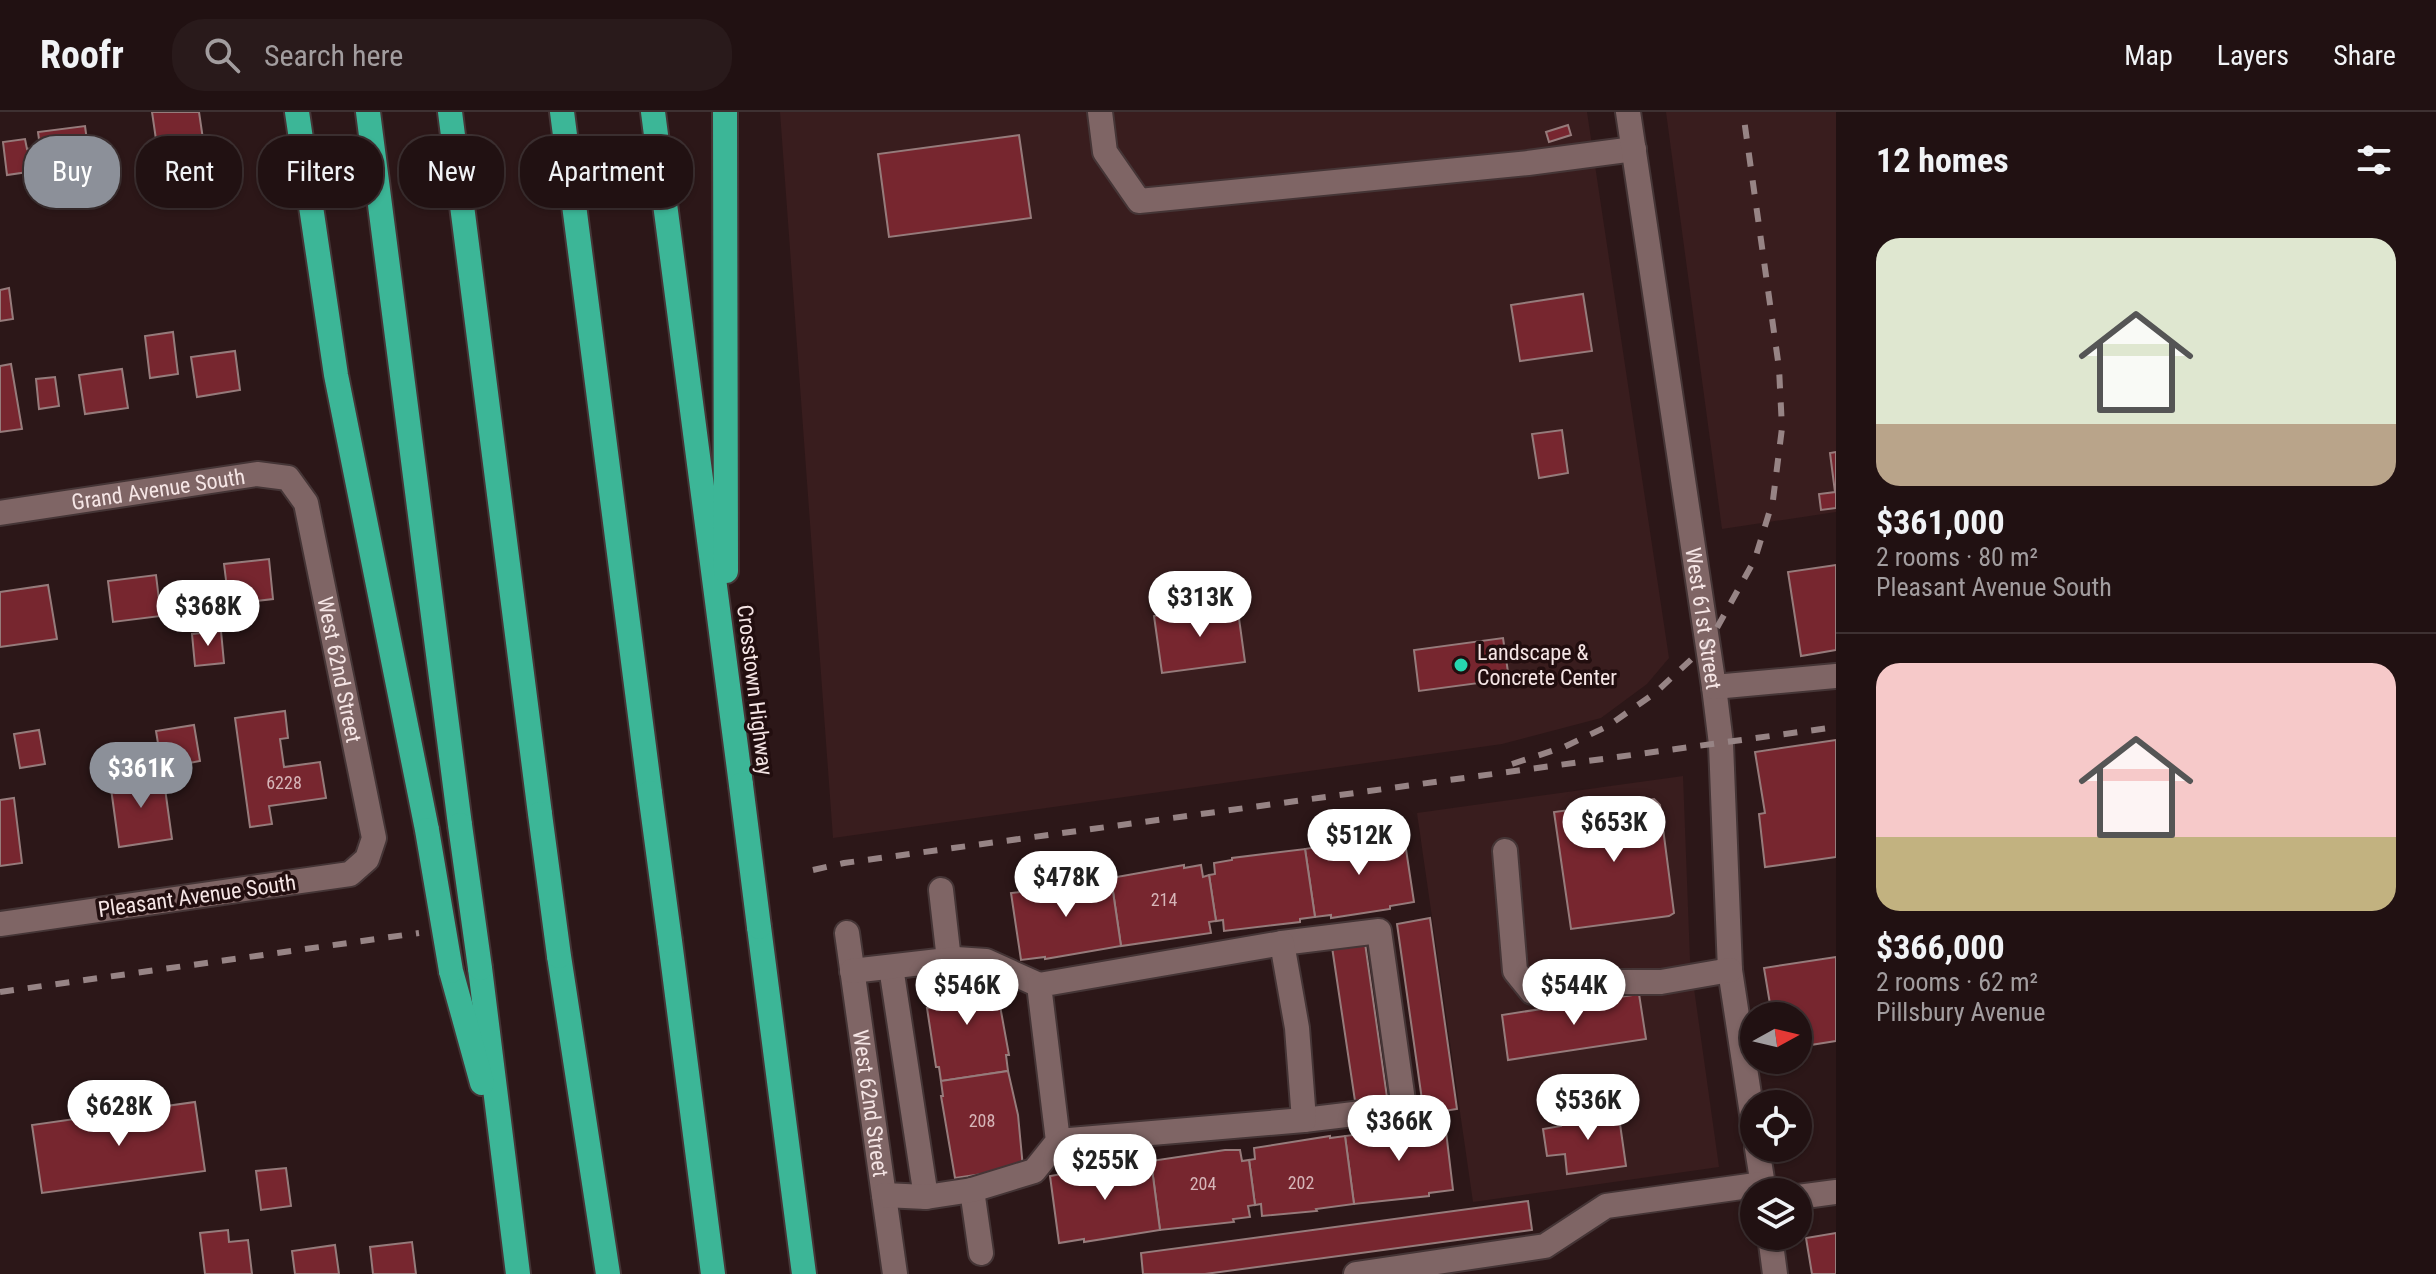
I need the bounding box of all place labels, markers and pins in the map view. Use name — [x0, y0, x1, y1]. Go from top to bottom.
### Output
pin: $313K — [1144, 571, 1256, 639]
pin: $368K — [152, 580, 264, 648]
place label: Landscape & Concrete Center — [1477, 640, 1617, 690]
marker: Landscape & Concrete Center — [1452, 656, 1470, 674]
pin: $361K — [85, 742, 197, 810]
pin: $653K — [1558, 796, 1670, 864]
pin: $512K — [1303, 809, 1415, 877]
pin: $478K — [1010, 851, 1122, 919]
pin: $546K — [911, 959, 1023, 1027]
pin: $544K — [1518, 959, 1630, 1027]
pin: $536K — [1532, 1074, 1644, 1142]
pin: $628K — [63, 1080, 175, 1148]
pin: $366K — [1343, 1095, 1455, 1163]
pin: $255K — [1049, 1134, 1161, 1202]

